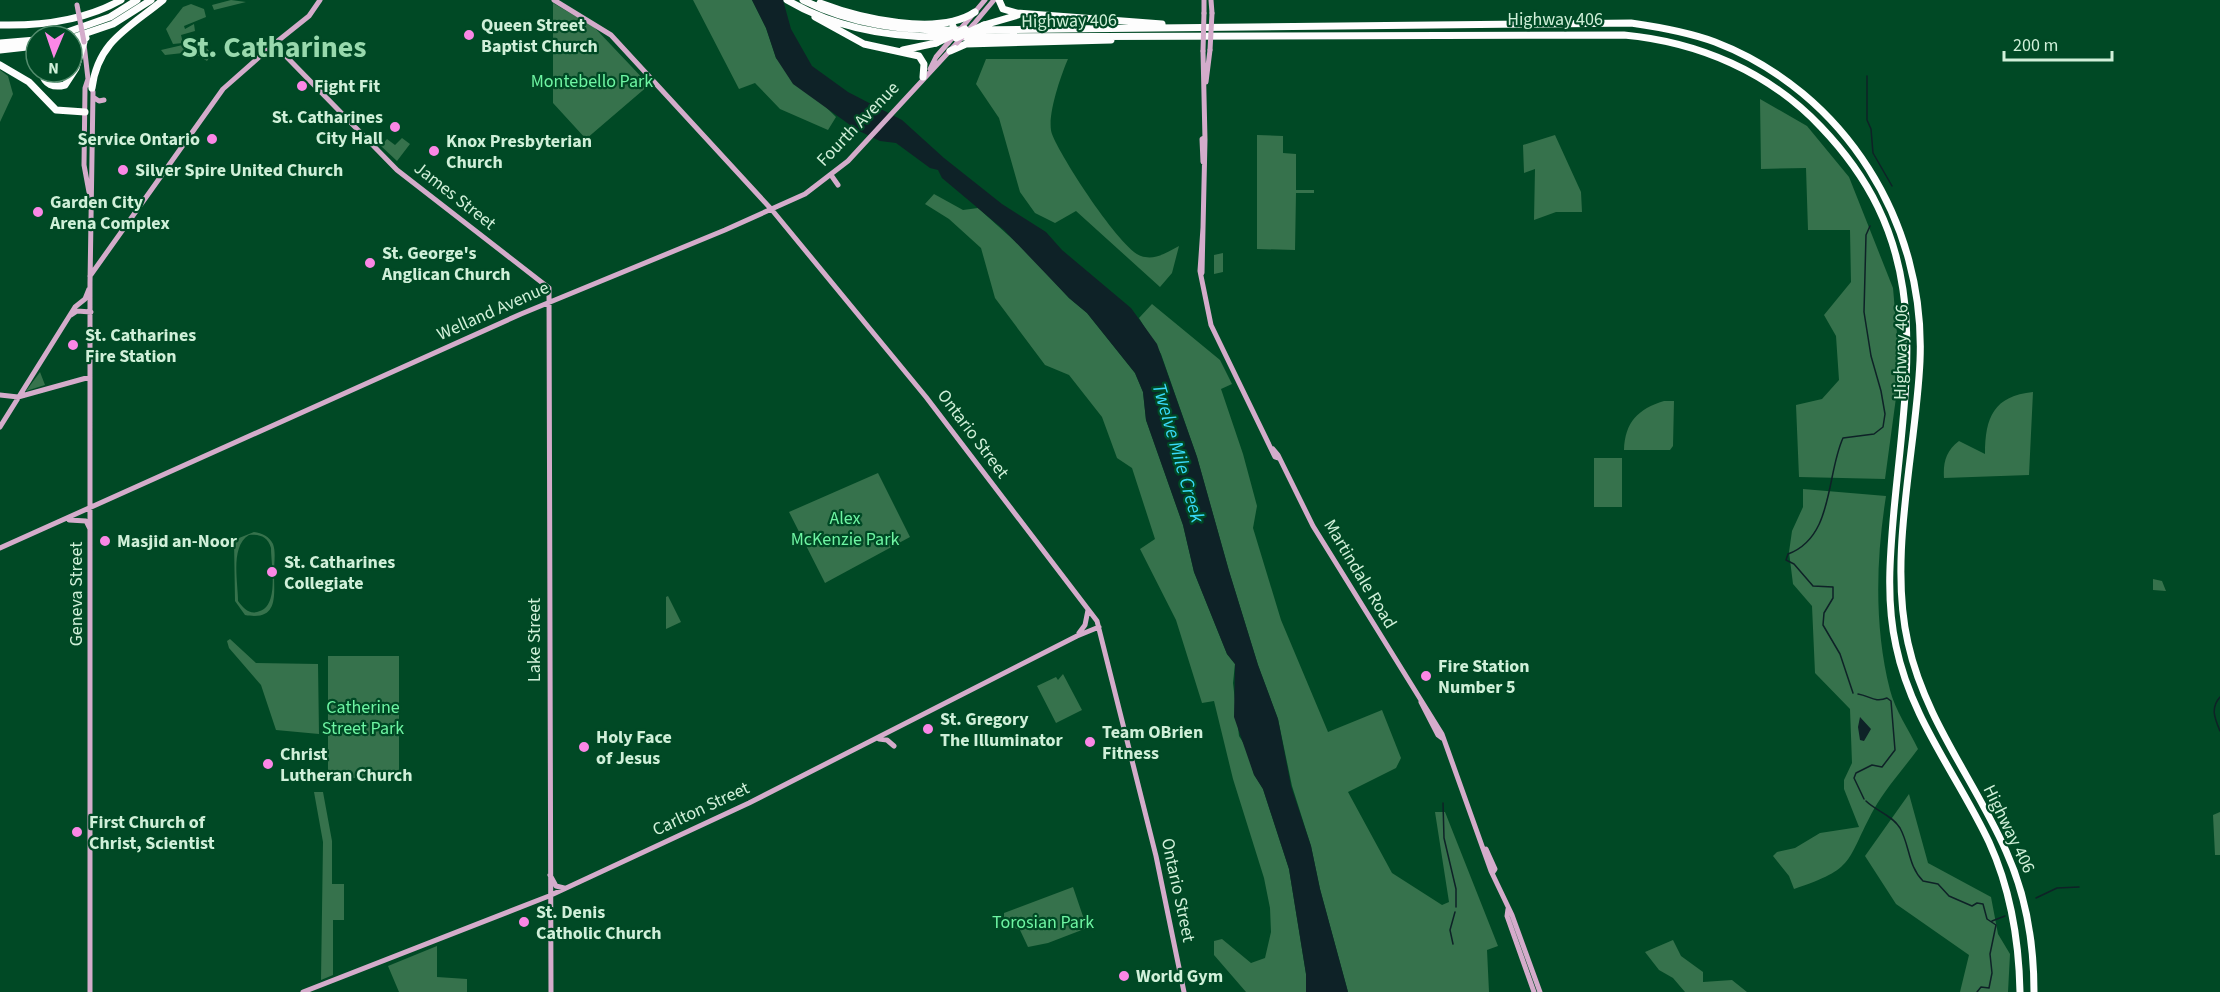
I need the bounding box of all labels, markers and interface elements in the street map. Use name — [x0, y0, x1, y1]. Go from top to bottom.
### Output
street label: Highway 406 — [1507, 7, 1603, 32]
street label: Highway 406 — [1021, 8, 1117, 34]
place label: Queen Street Baptist Church — [481, 13, 598, 59]
north arrow — [24, 24, 84, 84]
scale bar — [2004, 24, 2112, 62]
district label: St. Catharines — [181, 26, 367, 69]
marker: Queen Street Baptist Church — [462, 28, 476, 42]
text: 200 m — [2013, 33, 2058, 58]
text: N — [48, 57, 59, 79]
park label: Montebello Park — [531, 69, 653, 94]
place label: Fight Fit — [314, 74, 380, 99]
street label: Fourth Avenue — [811, 76, 905, 172]
marker: Fight Fit — [295, 79, 309, 93]
place label: St. Catharines City Hall — [272, 105, 383, 151]
marker: St. Catharines City Hall — [388, 120, 402, 134]
place label: Service Ontario — [77, 127, 200, 152]
place label: Knox Presbyterian Church — [446, 129, 592, 175]
marker: Service Ontario — [205, 132, 219, 146]
marker: Knox Presbyterian Church — [427, 144, 441, 158]
street label: James Street — [409, 156, 501, 236]
place label: Silver Spire United Church — [135, 158, 343, 183]
marker: Silver Spire United Church — [116, 163, 130, 177]
place label: Garden City Arena Complex — [49, 190, 170, 236]
marker: Garden City Arena Complex — [31, 205, 45, 219]
place label: St. George's Anglican Church — [381, 241, 511, 287]
marker: St. George's Anglican Church — [363, 256, 377, 270]
street label: Welland Avenue — [433, 275, 553, 347]
street label: Highway 406 — [1888, 304, 1914, 400]
place label: St. Catharines Fire Station — [85, 323, 196, 369]
marker: St. Catharines Fire Station — [66, 338, 80, 352]
water label: Twelve Mile Creek — [1145, 380, 1211, 527]
street label: Ontario Street — [931, 384, 1015, 484]
park label: Alex McKenzie Park — [791, 506, 899, 552]
street label: Martindale Road — [1317, 515, 1403, 633]
place label: Masjid an-Noor — [117, 529, 238, 554]
marker: Masjid an-Noor — [98, 534, 112, 548]
street label: Geneva Street — [64, 542, 89, 646]
place label: St. Catharines Collegiate — [284, 550, 395, 596]
marker: St. Catharines Collegiate — [265, 565, 279, 579]
street label: Lake Street — [522, 598, 547, 682]
place label: Fire Station Number 5 — [1438, 654, 1530, 700]
marker: Fire Station Number 5 — [1419, 669, 1433, 683]
park label: Catherine Street Park — [322, 695, 404, 741]
place label: St. Gregory The Illuminator — [940, 707, 1064, 753]
place label: Team OBrien Fitness — [1102, 720, 1203, 766]
marker: St. Gregory The Illuminator — [921, 722, 935, 736]
place label: Holy Face of Jesus — [596, 725, 672, 771]
marker: Team OBrien Fitness — [1083, 735, 1097, 749]
marker: Holy Face of Jesus — [577, 740, 591, 754]
place label: Christ Lutheran Church — [280, 742, 413, 788]
marker: Christ Lutheran Church — [261, 757, 275, 771]
street label: Carlton Street — [648, 776, 754, 842]
street label: Highway 406 — [1977, 781, 2041, 878]
place label: First Church of Christ, Scientist — [89, 810, 215, 856]
marker: First Church of Christ, Scientist — [70, 825, 84, 839]
street label: Ontario Street — [1155, 836, 1201, 944]
place label: St. Denis Catholic Church — [536, 900, 662, 946]
park label: Torosian Park — [992, 910, 1094, 935]
marker: St. Denis Catholic Church — [517, 915, 531, 929]
place label: World Gym — [1136, 964, 1223, 989]
marker: World Gym — [1117, 969, 1131, 983]

